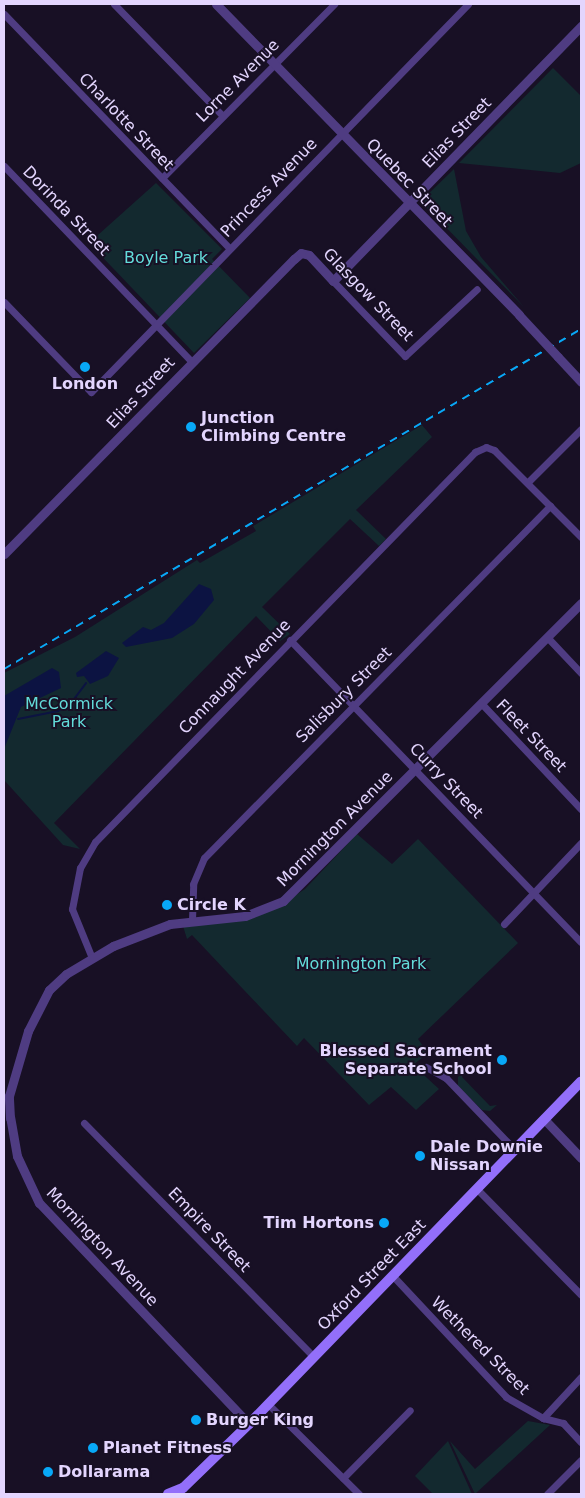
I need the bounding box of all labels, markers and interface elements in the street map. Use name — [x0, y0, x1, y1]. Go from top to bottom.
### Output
street label: Lorne Avenue — [193, 36, 283, 126]
street label: Charlotte Street — [75, 69, 177, 175]
street label: Elias Street — [419, 94, 495, 172]
street label: Princess Avenue — [217, 134, 321, 242]
street label: Quebec Street — [362, 135, 456, 231]
street label: Dorinda Street — [18, 162, 114, 260]
street label: Glasgow Street — [319, 245, 417, 345]
park label: Boyle Park — [124, 248, 208, 268]
street label: Elias Street — [103, 353, 179, 433]
marker: London — [79, 361, 91, 373]
place label: London — [52, 374, 118, 394]
place label: Junction Climbing Centre — [201, 408, 346, 446]
marker: Junction Climbing Centre — [185, 421, 197, 433]
street label: Connaught Avenue — [175, 616, 295, 738]
street label: Salisbury Street — [292, 643, 396, 747]
park label: McCormick Park — [25, 694, 113, 732]
street label: Fleet Street — [492, 696, 570, 776]
street label: Curry Street — [405, 739, 487, 823]
street label: Mornington Avenue — [273, 767, 397, 891]
place label: Circle K — [177, 895, 246, 915]
marker: Circle K — [161, 899, 173, 911]
park label: Mornington Park — [296, 954, 426, 974]
place label: Blessed Sacrament Separate School — [319, 1041, 492, 1079]
marker: Blessed Sacrament Separate School — [496, 1054, 508, 1066]
place label: Dale Downie Nissan — [430, 1137, 543, 1175]
marker: Dale Downie Nissan — [414, 1150, 426, 1162]
street label: Mornington Avenue — [42, 1184, 162, 1310]
street label: Empire Street — [164, 1184, 254, 1276]
place label: Tim Hortons — [264, 1213, 374, 1233]
street label: Oxford Street East — [314, 1215, 430, 1335]
marker: Tim Hortons — [378, 1217, 390, 1229]
street label: Wethered Street — [427, 1293, 533, 1399]
place label: Burger King — [206, 1410, 314, 1430]
marker: Burger King — [190, 1414, 202, 1426]
place label: Planet Fitness — [103, 1438, 232, 1458]
marker: Planet Fitness — [87, 1442, 99, 1454]
place label: Dollarama — [58, 1462, 150, 1482]
marker: Dollarama — [42, 1466, 54, 1478]

